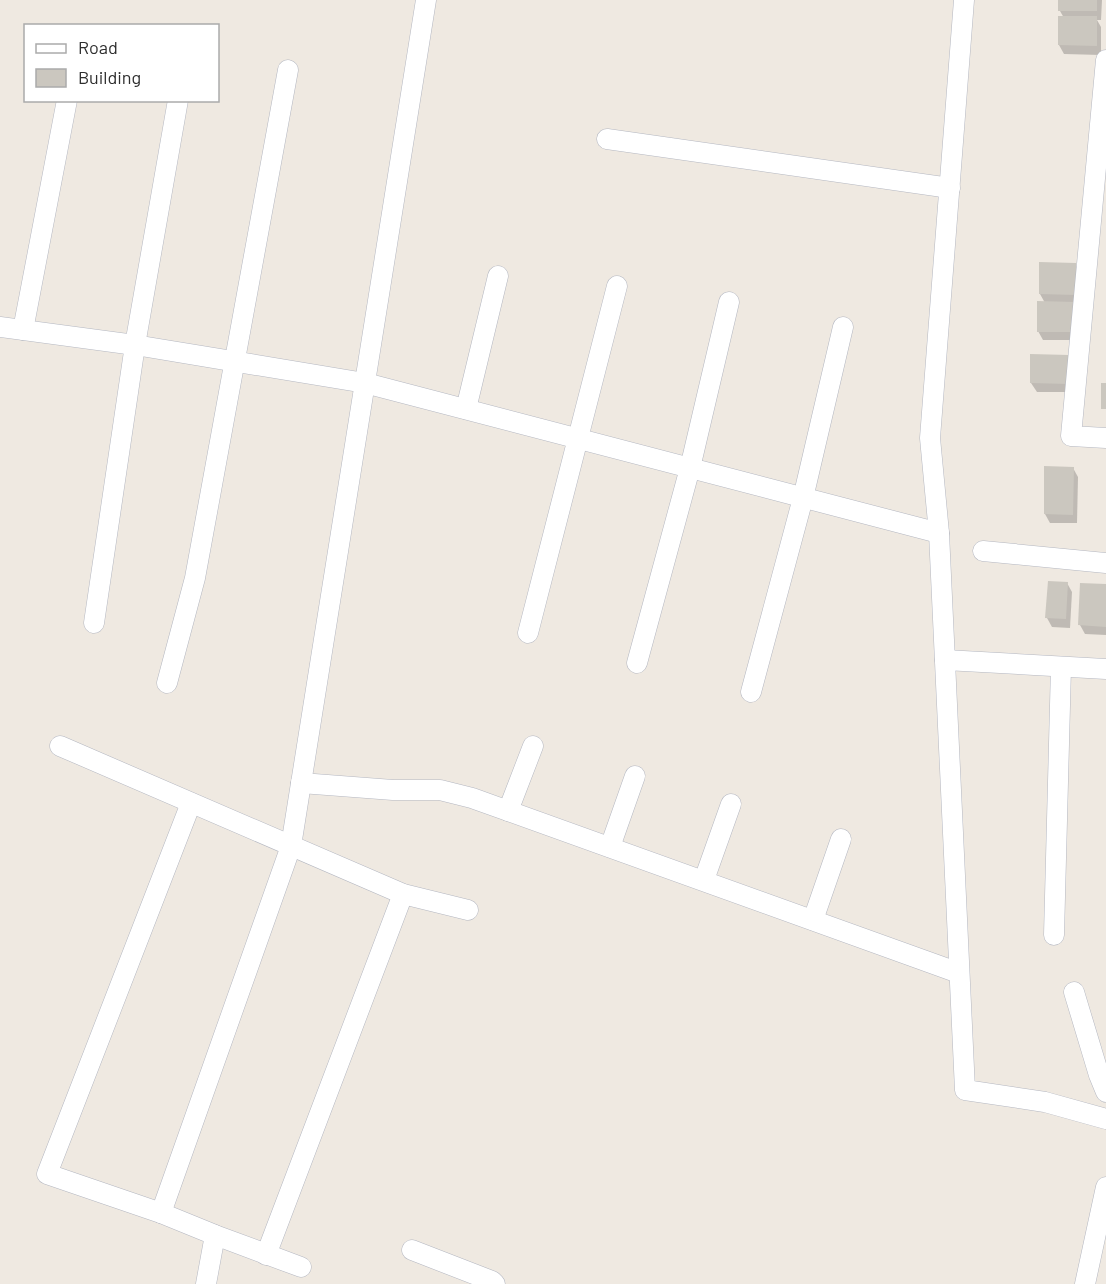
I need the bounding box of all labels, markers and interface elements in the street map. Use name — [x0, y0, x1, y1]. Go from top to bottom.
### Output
legend — [24, 24, 219, 102]
text: Road — [78, 36, 118, 58]
text: Building — [78, 66, 141, 88]

